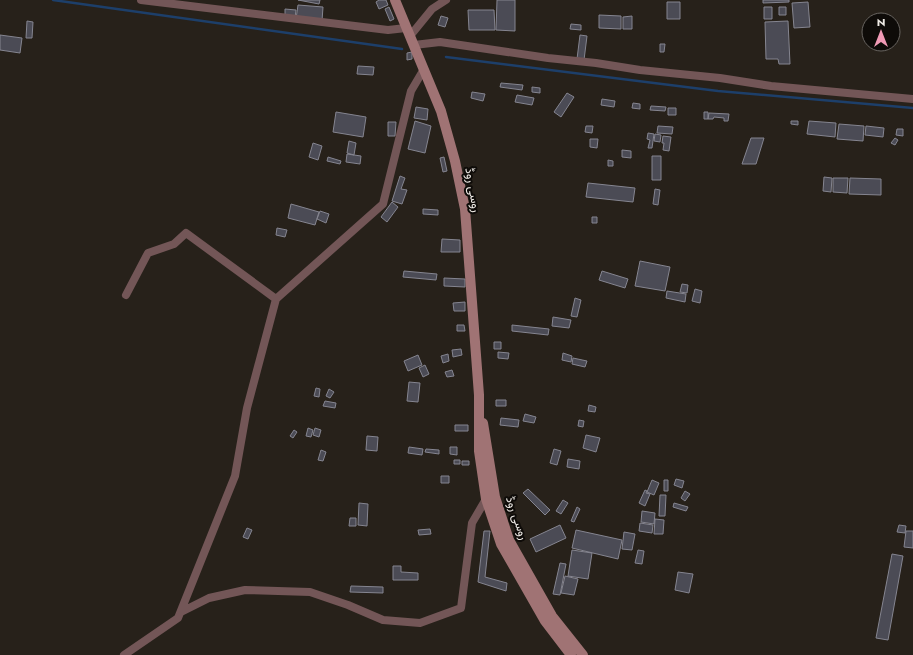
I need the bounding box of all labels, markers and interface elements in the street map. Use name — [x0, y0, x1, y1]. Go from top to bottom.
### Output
north arrow — [861, 12, 901, 52]
text: N — [877, 14, 885, 30]
street label: روسی روڈ — [460, 166, 486, 214]
street label: روسی روڈ — [501, 494, 533, 542]

